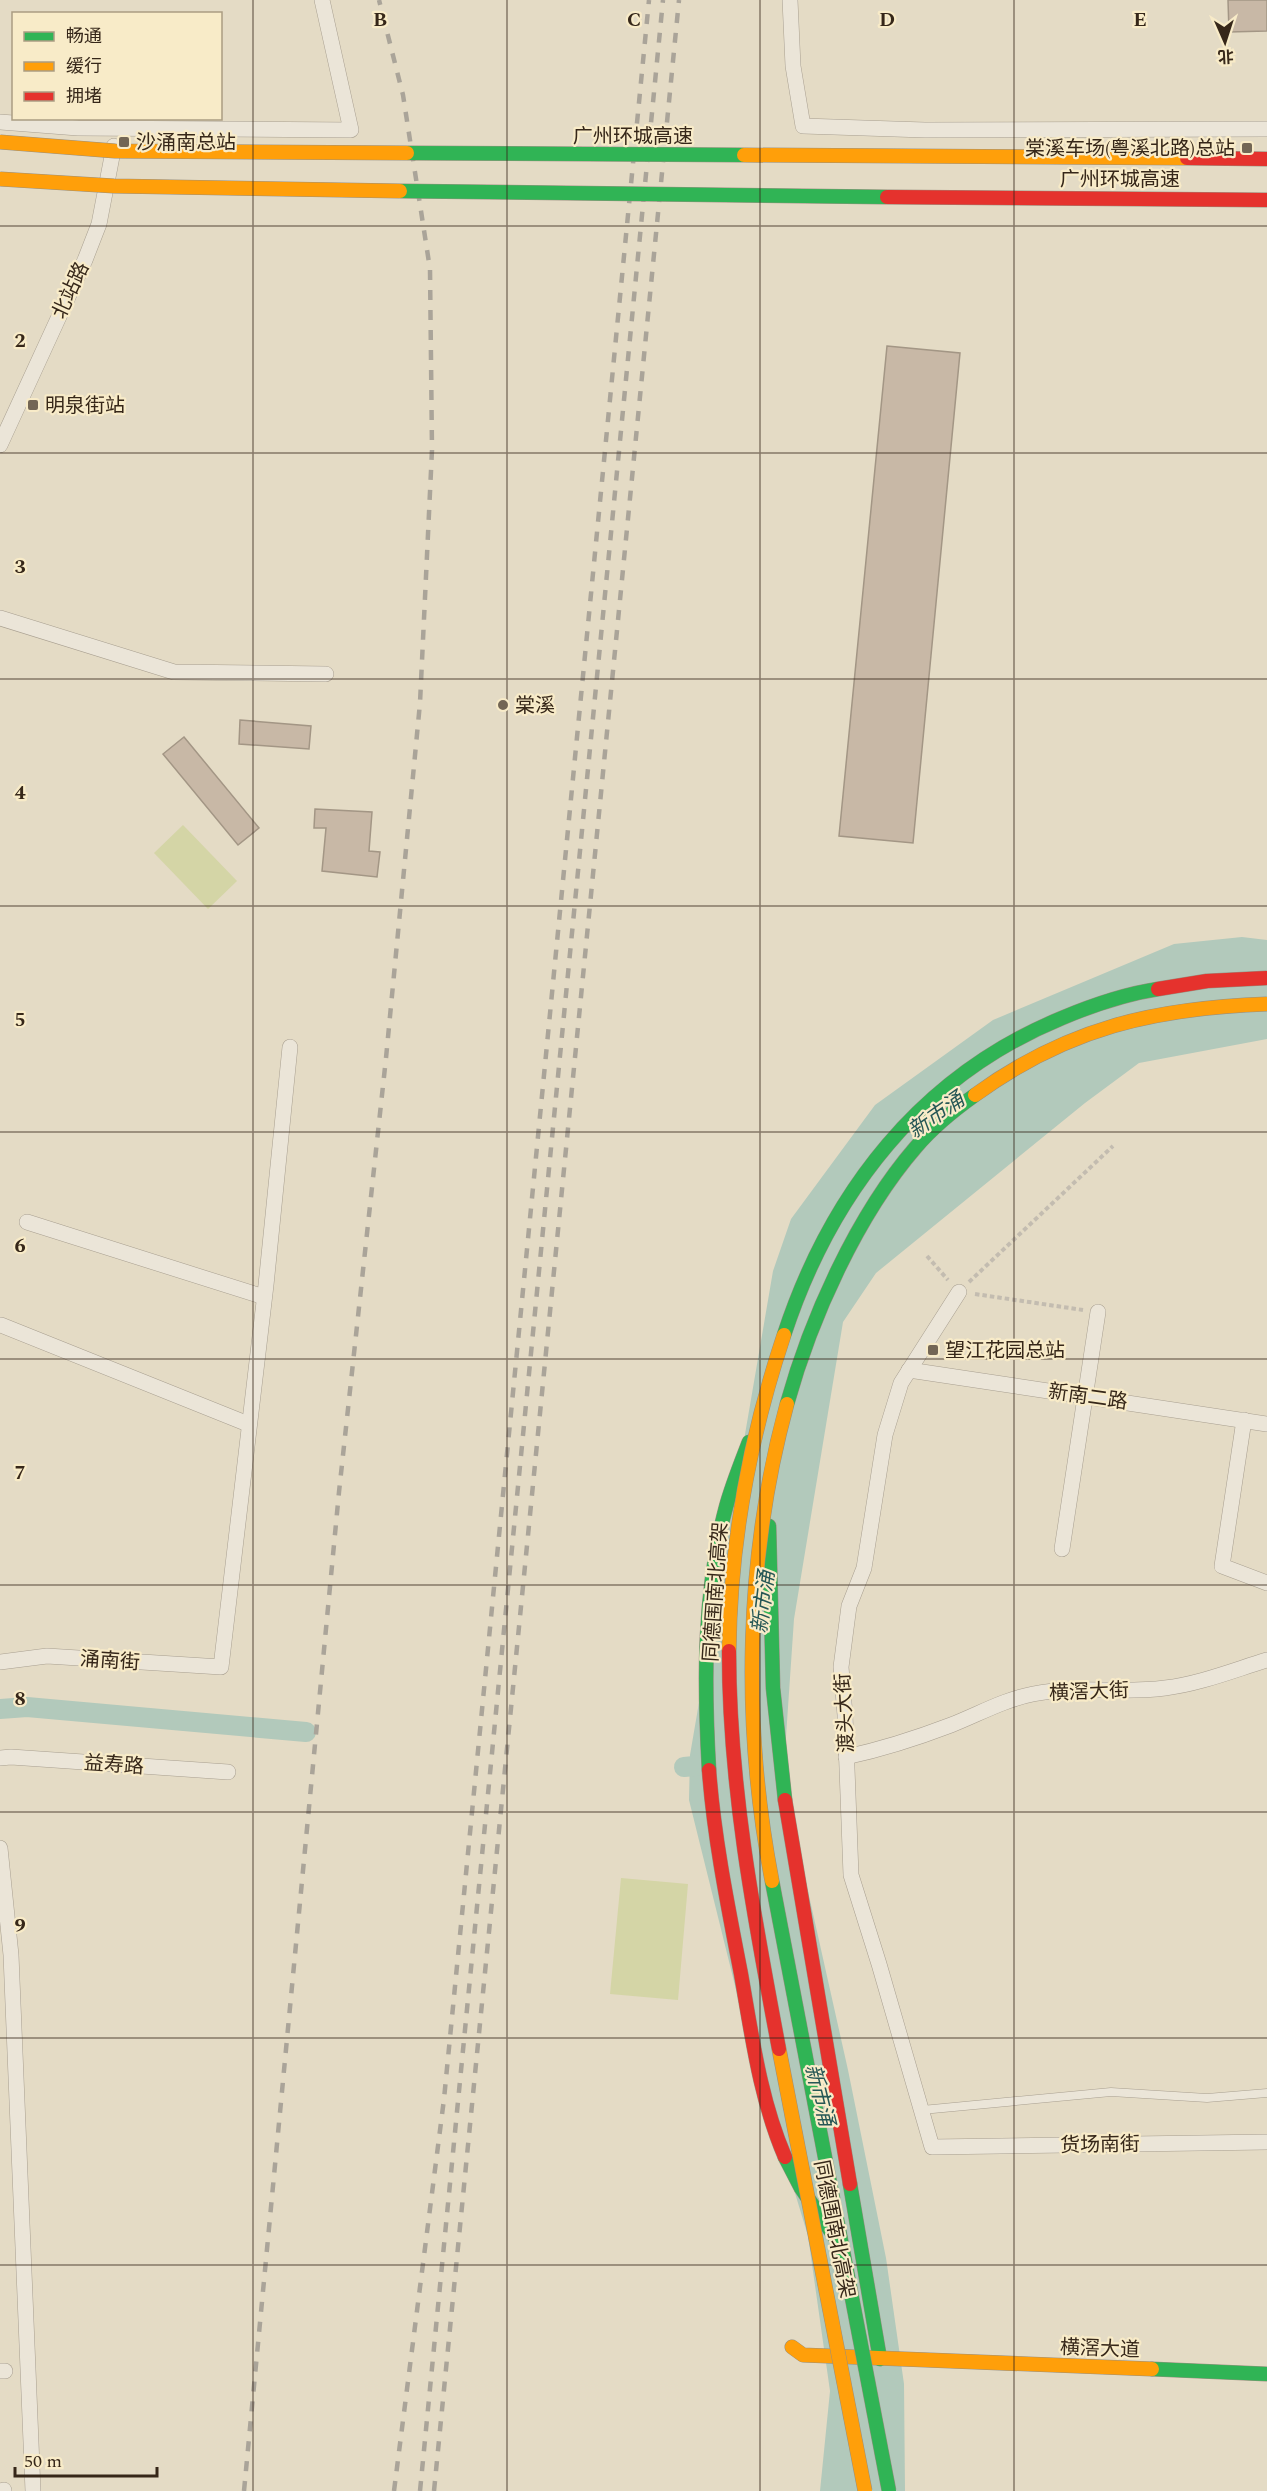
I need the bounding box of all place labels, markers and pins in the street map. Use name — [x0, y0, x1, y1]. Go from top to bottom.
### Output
place label: 沙涌南总站 — [136, 128, 236, 158]
place label: 棠溪车场(粤溪北路)总站 — [1025, 134, 1235, 164]
marker: 沙涌南总站 — [117, 135, 131, 149]
marker: 棠溪车场(粤溪北路)总站 — [1240, 141, 1254, 155]
place label: 明泉街站 — [45, 391, 125, 421]
marker: 明泉街站 — [26, 398, 40, 412]
place label: 棠溪 — [515, 691, 555, 721]
marker: 棠溪 — [496, 698, 510, 712]
place label: 望江花园总站 — [945, 1336, 1065, 1366]
marker: 望江花园总站 — [926, 1343, 940, 1357]

